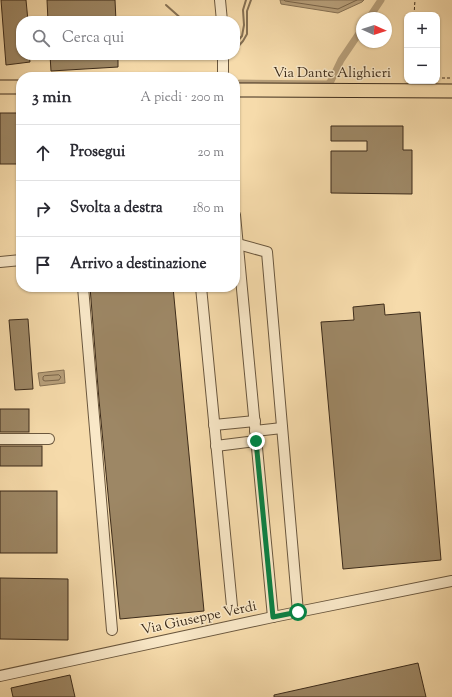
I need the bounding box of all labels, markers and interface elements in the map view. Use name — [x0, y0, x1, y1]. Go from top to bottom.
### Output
north arrow — [356, 12, 392, 48]
map controls — [404, 12, 440, 84]
button: + — [404, 12, 440, 48]
search box — [16, 16, 240, 60]
icon: search — [30, 27, 52, 49]
text: Cerca qui — [62, 28, 124, 49]
button: − — [404, 48, 440, 84]
street label: Via Dante Alighieri — [273, 64, 391, 84]
text: 3 min — [32, 86, 71, 110]
text: A piedi · 200 m — [141, 89, 224, 107]
icon: ahead — [32, 142, 54, 164]
text: Prosegui — [70, 142, 125, 163]
text: 20 m — [198, 144, 224, 162]
icon: right — [32, 198, 54, 220]
text: Svolta a destra — [70, 198, 163, 219]
text: 180 m — [193, 200, 224, 218]
icon: arrive — [32, 254, 54, 276]
text: Arrivo a destinazione — [70, 254, 206, 275]
route end — [247, 432, 265, 450]
street label: Via Giuseppe Verdi — [139, 597, 259, 641]
route start — [289, 603, 307, 621]

